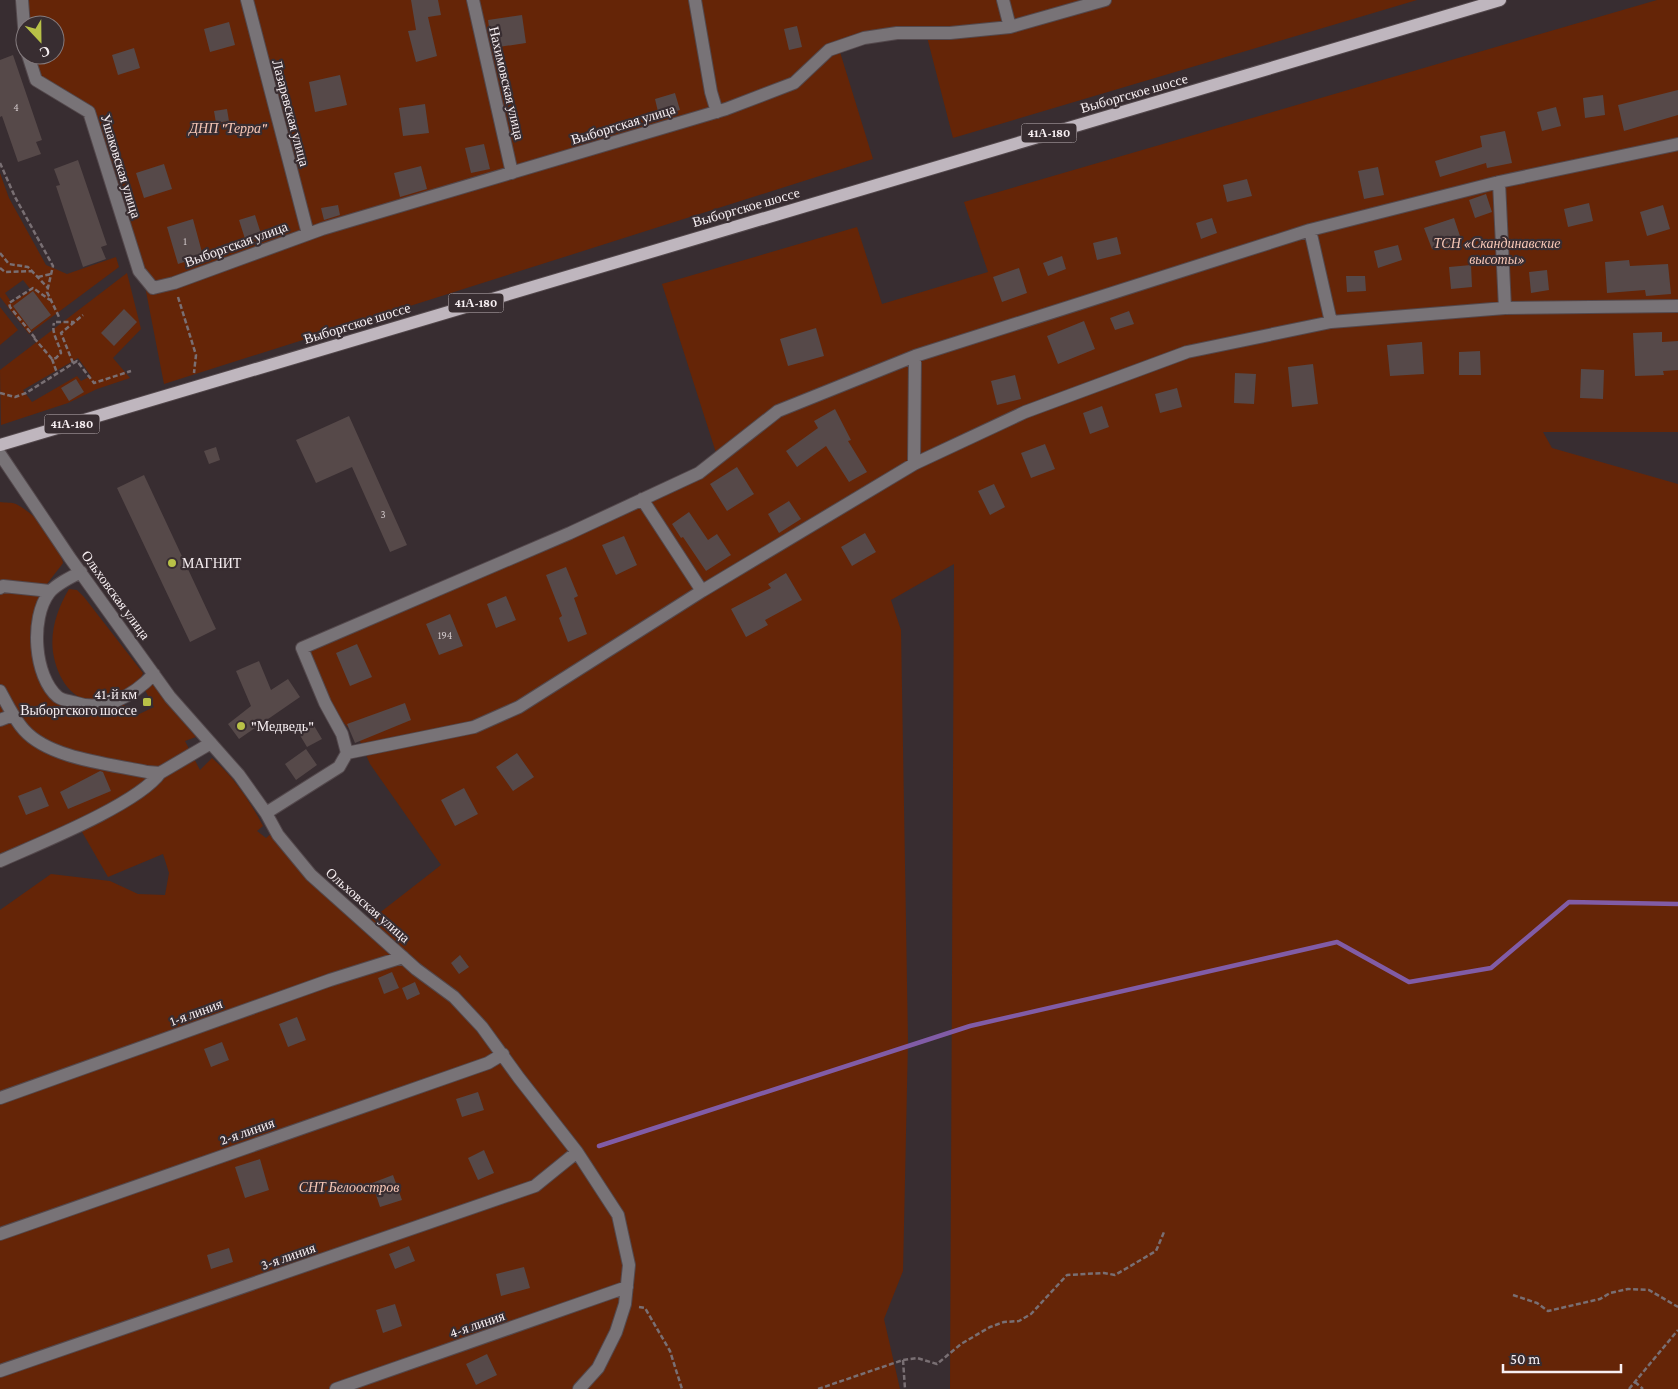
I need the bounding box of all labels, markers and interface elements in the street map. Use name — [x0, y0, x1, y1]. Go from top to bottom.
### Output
north arrow — [15, 15, 65, 65]
street label: Нахимовская улица — [486, 25, 528, 142]
text: С — [37, 43, 53, 61]
street label: Лазаревская улица — [269, 58, 313, 169]
street label: Выборгское шоссе — [1079, 70, 1189, 116]
street label: Выборгская улица — [569, 100, 678, 147]
house number: 4 — [13, 101, 19, 113]
street label: Ушаковская улица — [98, 112, 145, 221]
park label: ДНП "Терра" — [187, 120, 268, 136]
road number: 41А-180 — [1022, 124, 1076, 142]
street label: Выборгское шоссе — [691, 184, 801, 230]
street label: Выборгская улица — [182, 218, 290, 270]
house number: 1 — [183, 235, 187, 247]
park label: ТСН «Скандинавские высоты» — [1434, 235, 1560, 267]
road number: 41А-180 — [448, 294, 504, 312]
street label: Выборгское шоссе — [302, 299, 412, 347]
road number: 41А-180 — [44, 414, 100, 434]
house number: 3 — [380, 508, 386, 520]
street label: Ольховская улица — [78, 547, 154, 643]
place label: МАГНИТ — [182, 555, 242, 571]
marker: МАГНИТ — [166, 557, 178, 569]
house number: 194 — [438, 629, 453, 641]
place label: 41-й км Выборгского шоссе — [20, 686, 137, 718]
marker: 41-й км Выборгского шоссе — [141, 696, 153, 708]
place label: "Медведь" — [251, 718, 314, 734]
marker: "Медведь" — [235, 720, 247, 732]
street label: Ольховская улица — [323, 864, 414, 946]
street label: 1-я линия — [168, 995, 225, 1029]
street label: 2-я линия — [218, 1114, 277, 1148]
park label: СНТ Белоостров — [299, 1179, 399, 1195]
street label: 3-я линия — [259, 1239, 318, 1273]
street label: 4-я линия — [447, 1307, 507, 1341]
scale bar — [1503, 1342, 1620, 1374]
text: 50 m — [1510, 1351, 1540, 1367]

